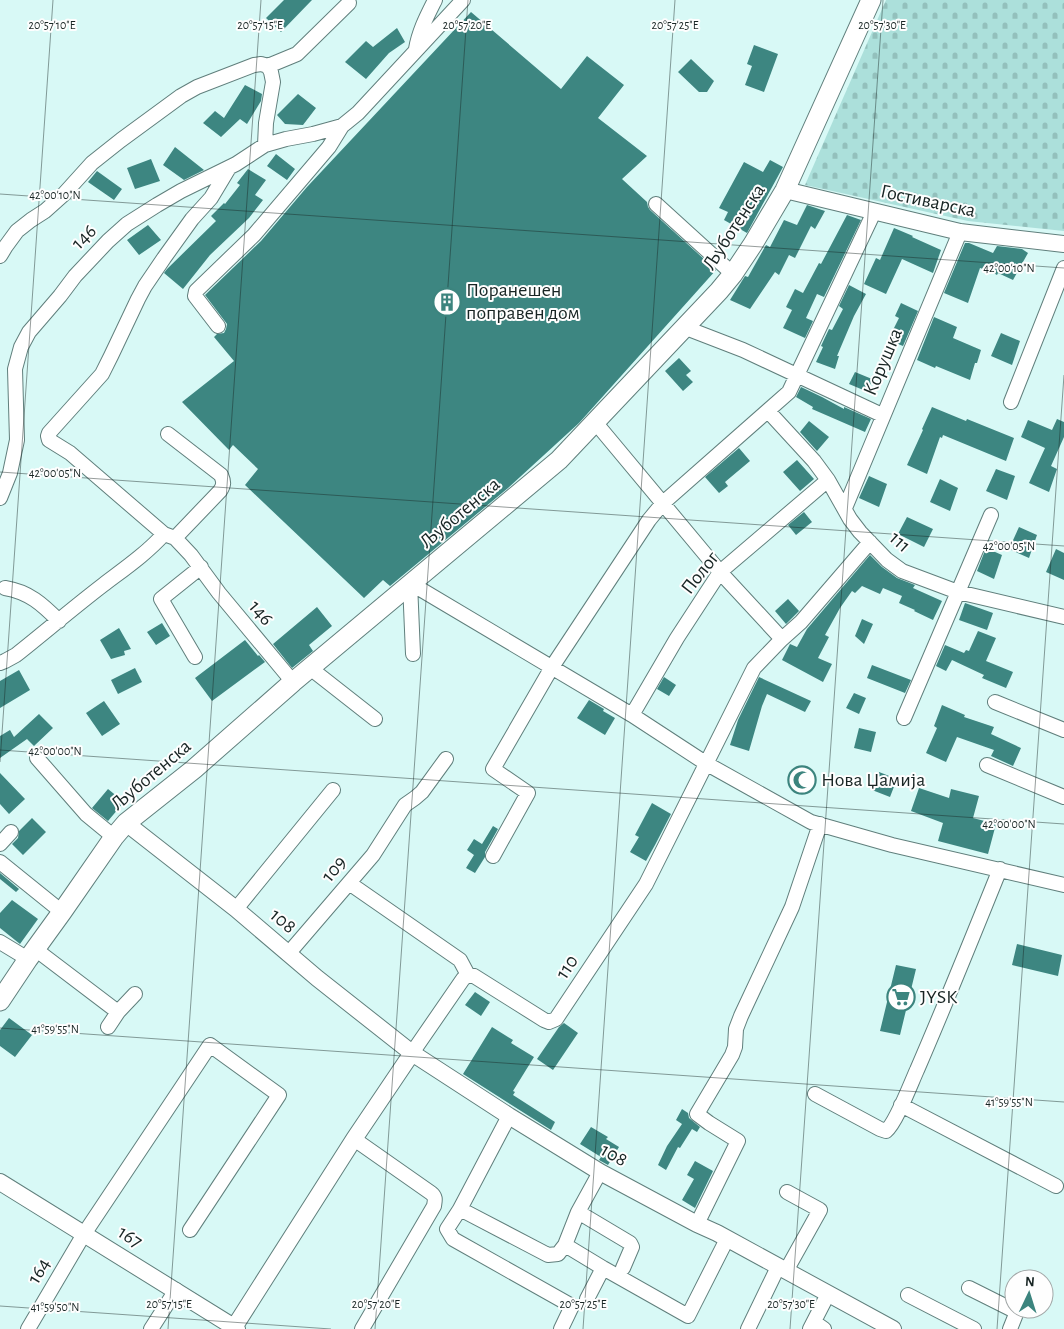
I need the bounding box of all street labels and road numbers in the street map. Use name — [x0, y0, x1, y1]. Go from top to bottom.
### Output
street label: Љуботенска — [699, 181, 769, 273]
street label: Гостиварска — [879, 181, 977, 221]
street label: 146 — [68, 221, 100, 253]
street label: Корушка — [860, 325, 906, 399]
street label: Љуботенска — [416, 474, 504, 552]
street label: 111 — [886, 528, 914, 556]
street label: Полог — [677, 548, 723, 598]
street label: 146 — [245, 597, 277, 629]
street label: Љуботенска — [107, 736, 195, 814]
street label: 109 — [318, 852, 350, 886]
street label: 108 — [266, 905, 300, 937]
street label: 110 — [552, 951, 582, 983]
street label: 108 — [597, 1140, 631, 1170]
street label: 167 — [114, 1222, 146, 1252]
street label: 164 — [24, 1255, 54, 1287]

